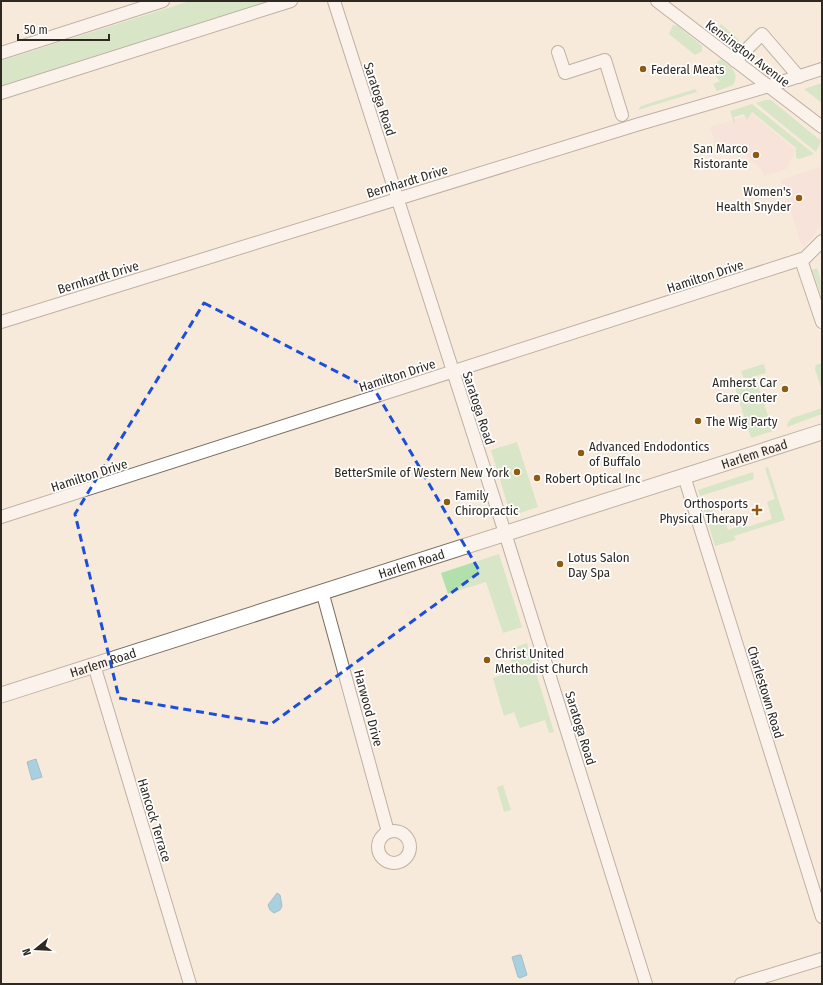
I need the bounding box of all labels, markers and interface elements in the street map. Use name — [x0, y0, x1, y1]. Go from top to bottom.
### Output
scale bar — [18, 16, 109, 42]
street label: Kensington Avenue — [703, 17, 793, 90]
text: 50 m — [24, 23, 48, 37]
street label: Saratoga Road — [361, 60, 398, 138]
place label: Federal Meats — [651, 62, 725, 77]
marker: Federal Meats — [638, 64, 648, 74]
place label: San Marco Ristorante — [693, 141, 748, 171]
marker: San Marco Ristorante — [751, 150, 761, 160]
street label: Bernhardt Drive — [365, 162, 450, 201]
place label: Women's Health Snyder — [716, 184, 791, 214]
marker: Women's Health Snyder — [794, 193, 804, 203]
street label: Hamilton Drive — [665, 257, 745, 296]
street label: Bernhardt Drive — [56, 258, 141, 297]
street label: Hamilton Drive — [357, 356, 437, 395]
street label: Saratoga Road — [460, 369, 497, 447]
place label: Amherst Car Care Center — [712, 375, 777, 405]
marker: Amherst Car Care Center — [780, 384, 790, 394]
place label: The Wig Party — [706, 414, 778, 429]
marker: The Wig Party — [693, 416, 703, 426]
street label: Harlem Road — [719, 437, 789, 472]
place label: Advanced Endodontics of Buffalo — [589, 439, 710, 469]
marker: Advanced Endodontics of Buffalo — [576, 448, 586, 458]
street label: Hamilton Drive — [49, 456, 129, 495]
place label: BetterSmile of Western New York — [334, 465, 510, 480]
marker: BetterSmile of Western New York — [512, 467, 522, 477]
place label: Robert Optical Inc — [545, 471, 641, 486]
marker: Robert Optical Inc — [532, 473, 542, 483]
place label: Family Chiropractic — [455, 488, 519, 518]
place label: Orthosports Physical Therapy — [660, 496, 748, 526]
marker: Family Chiropractic — [442, 497, 452, 507]
marker: Orthosports Physical Therapy — [751, 504, 763, 516]
street label: Harlem Road — [377, 546, 447, 582]
place label: Lotus Salon Day Spa — [568, 550, 630, 580]
marker: Lotus Salon Day Spa — [555, 559, 565, 569]
street label: Charlestown Road — [744, 644, 787, 740]
street label: Harlem Road — [68, 645, 138, 680]
place label: Christ United Methodist Church — [495, 646, 588, 676]
marker: Christ United Methodist Church — [482, 655, 492, 665]
street label: Harwood Drive — [351, 668, 386, 748]
street label: Saratoga Road — [562, 689, 599, 767]
street label: Hancock Terrace — [135, 777, 174, 864]
north arrow — [16, 929, 56, 969]
text: N — [20, 947, 34, 957]

